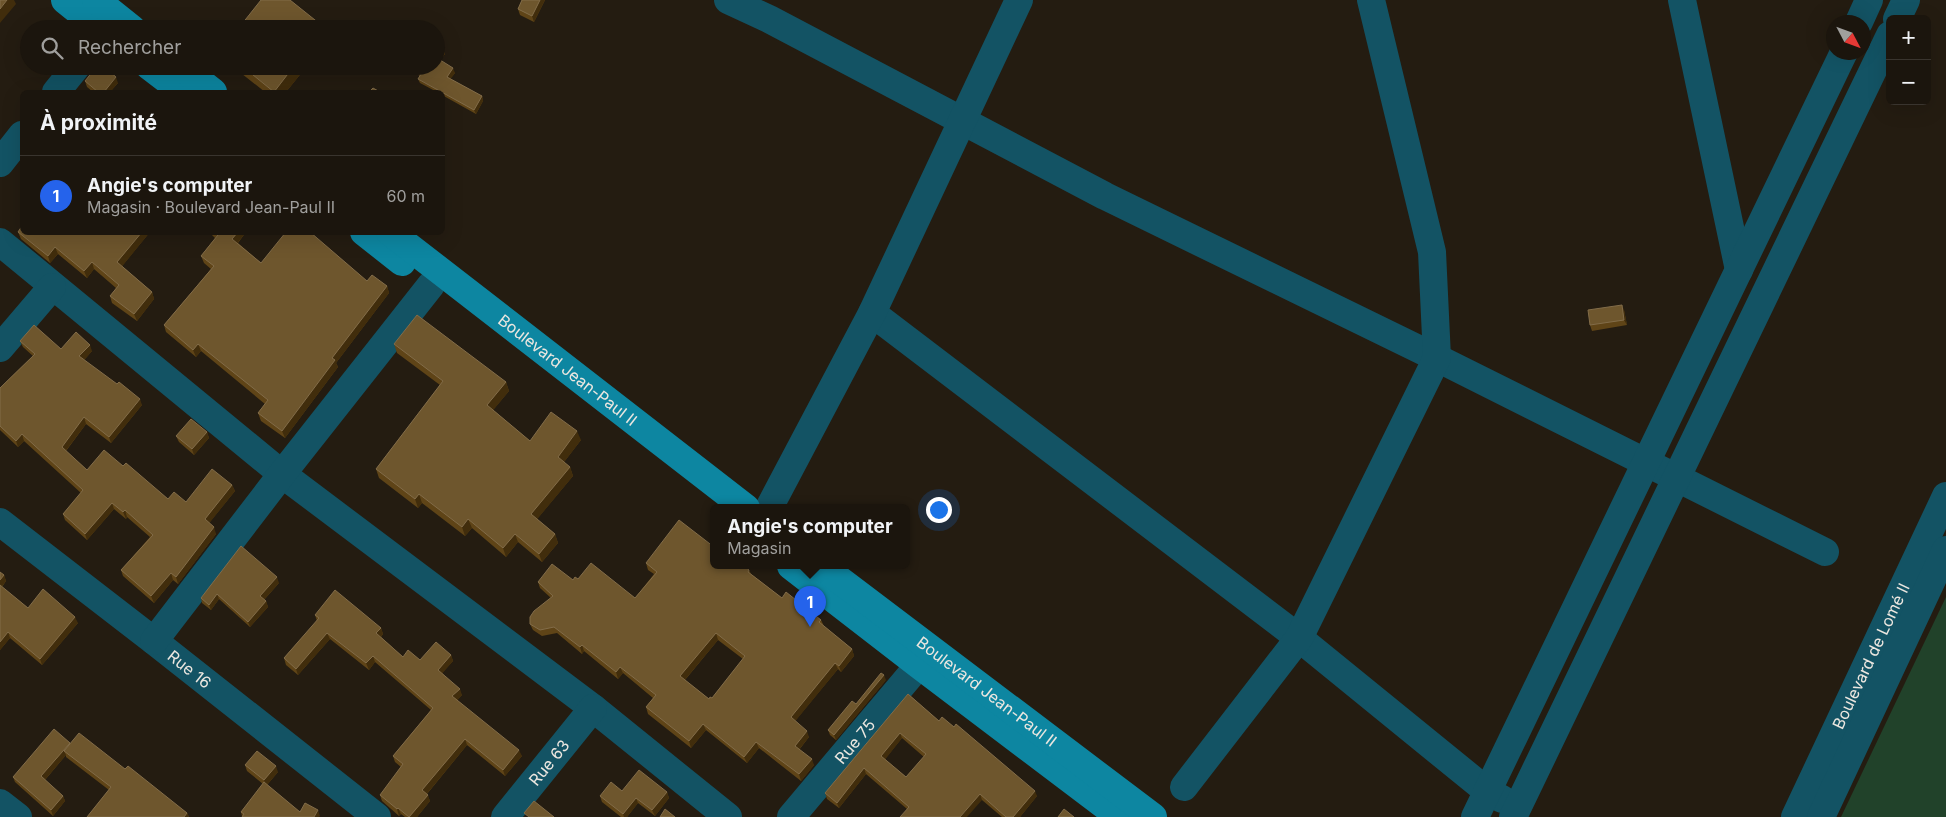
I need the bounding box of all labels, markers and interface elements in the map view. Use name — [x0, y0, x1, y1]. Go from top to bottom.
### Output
north arrow — [1826, 15, 1871, 60]
map controls — [1886, 15, 1931, 105]
button: + — [1886, 15, 1931, 60]
search box — [20, 20, 445, 75]
icon: search — [38, 34, 66, 62]
text: Rechercher — [78, 36, 181, 59]
button: − — [1886, 60, 1931, 105]
text: À proximité — [40, 110, 157, 135]
text: Angie's computer — [87, 174, 252, 197]
text: 1 — [53, 186, 59, 206]
text: 60 m — [386, 186, 425, 206]
text: Magasin · Boulevard Jean-Paul II — [87, 197, 335, 217]
street label: Boulevard Jean-Paul II — [494, 310, 641, 430]
your location — [926, 497, 952, 523]
popup — [710, 504, 910, 569]
text: Angie's computer — [727, 515, 893, 538]
text: Magasin — [727, 538, 791, 558]
street label: Boulevard de Lomé II — [1828, 580, 1914, 732]
pin: 1 — [794, 586, 826, 627]
street label: Boulevard Jean-Paul II — [913, 632, 1061, 751]
street label: Rue 16 — [164, 646, 215, 692]
street label: Rue 75 — [830, 715, 879, 768]
street label: Rue 63 — [524, 735, 574, 790]

